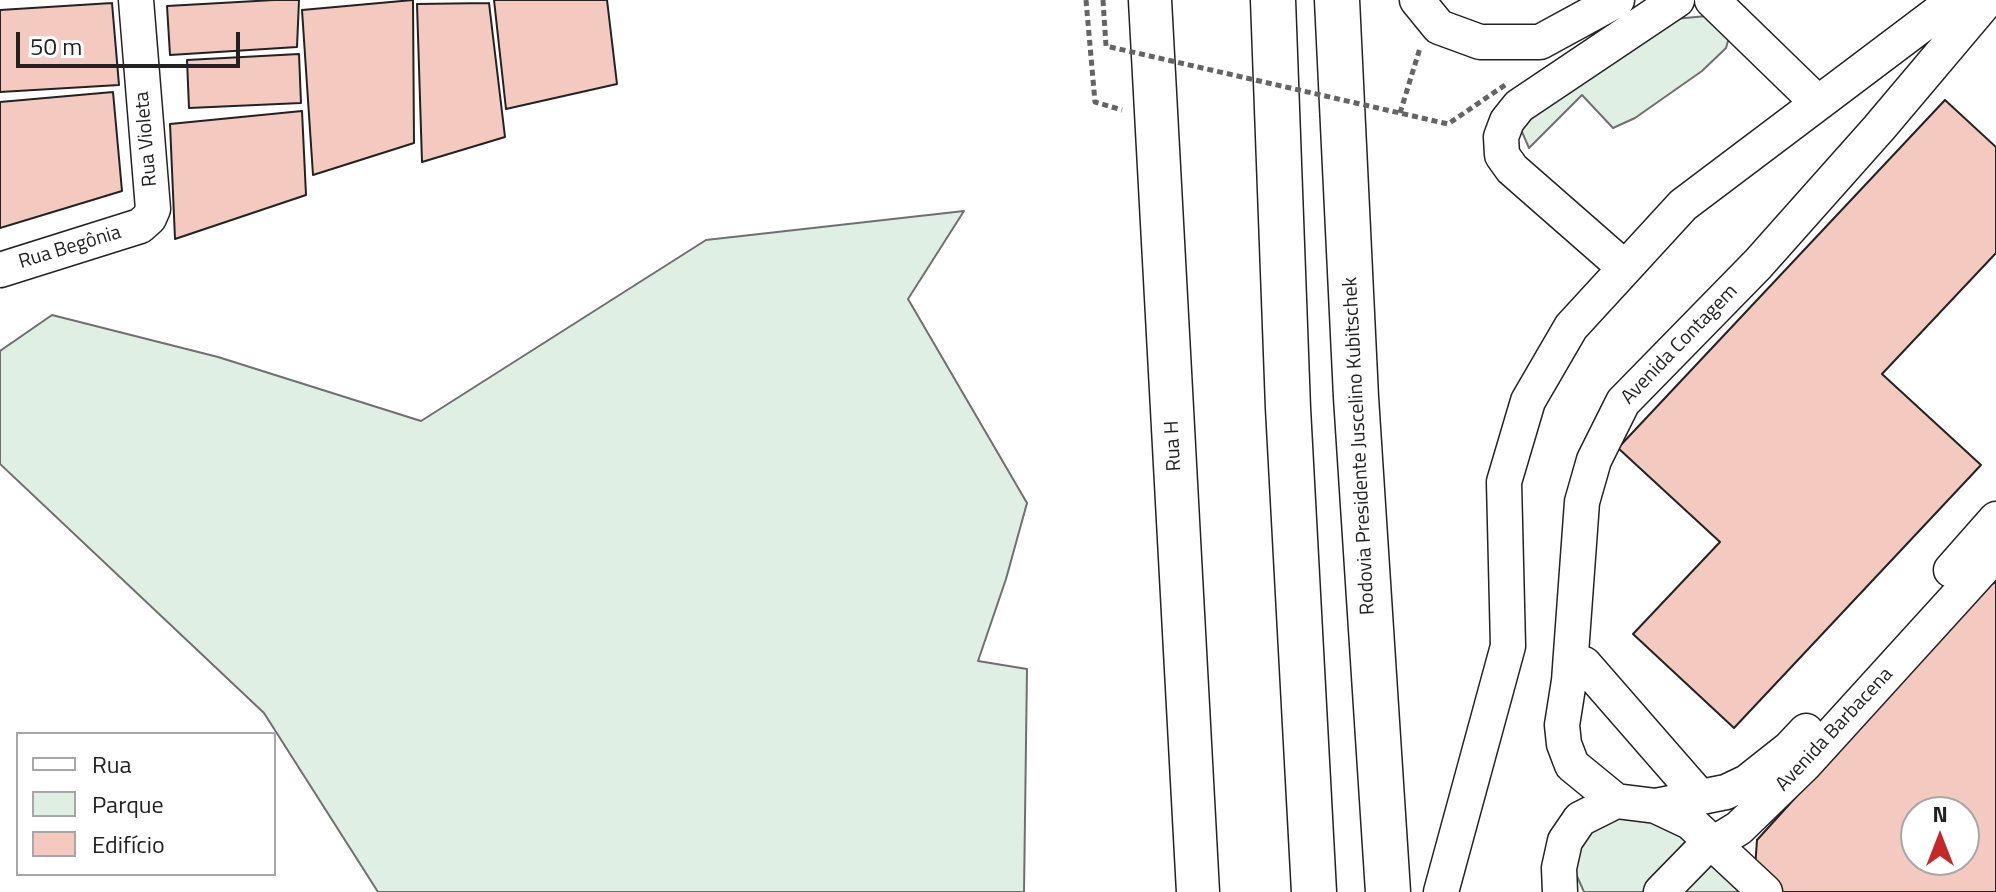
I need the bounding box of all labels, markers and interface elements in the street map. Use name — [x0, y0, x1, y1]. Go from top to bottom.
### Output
scale bar — [20, 16, 244, 66]
text: 50 m — [30, 28, 82, 64]
street label: Rua Violeta — [131, 90, 163, 188]
street label: Rua Begônia — [16, 221, 124, 275]
street label: Rodovia Presidente Juscelino Kubitschek — [1339, 276, 1381, 616]
street label: Avenida Contagem — [1617, 280, 1743, 410]
street label: Rua H — [1161, 420, 1187, 472]
street label: Avenida Barbacena — [1772, 663, 1898, 797]
legend — [16, 732, 276, 876]
text: Rua — [92, 746, 131, 782]
text: Parque — [92, 786, 164, 822]
north arrow — [1900, 796, 1980, 876]
text: N — [1932, 797, 1948, 831]
text: Edifício — [92, 826, 165, 862]

